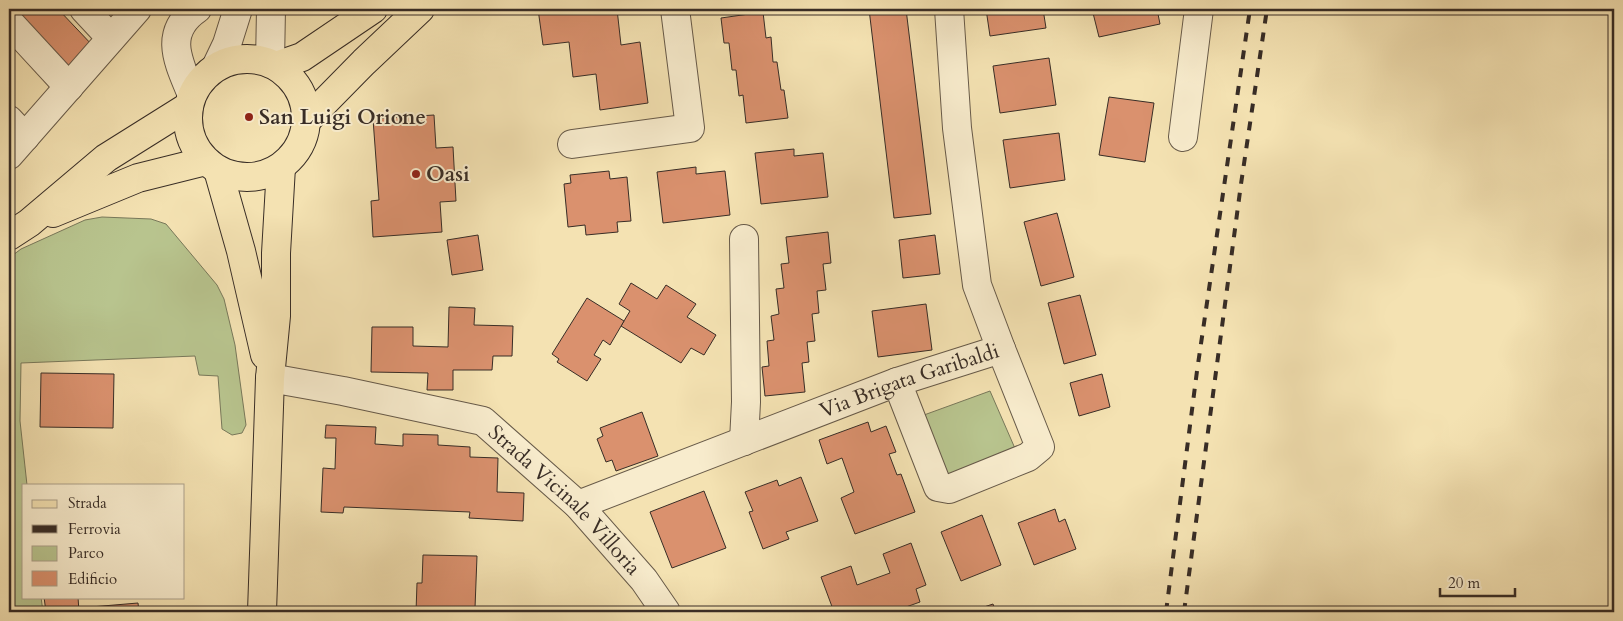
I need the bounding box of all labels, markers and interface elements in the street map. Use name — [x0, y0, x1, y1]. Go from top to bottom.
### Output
place label: San Luigi Orione — [259, 103, 426, 132]
marker: San Luigi Orione — [243, 111, 255, 123]
place label: Oasi — [426, 160, 470, 189]
marker: Oasi — [410, 168, 422, 180]
street label: Via Brigata Garibaldi — [815, 337, 1003, 425]
street label: Strada Vicinale Villoria — [482, 418, 647, 582]
legend — [22, 484, 185, 598]
text: Strada — [68, 493, 107, 513]
text: Ferrovia — [68, 519, 121, 539]
text: Parco — [68, 543, 104, 563]
scale bar — [1440, 566, 1516, 598]
text: Edificio — [68, 569, 117, 589]
text: 20 m — [1448, 573, 1480, 593]

